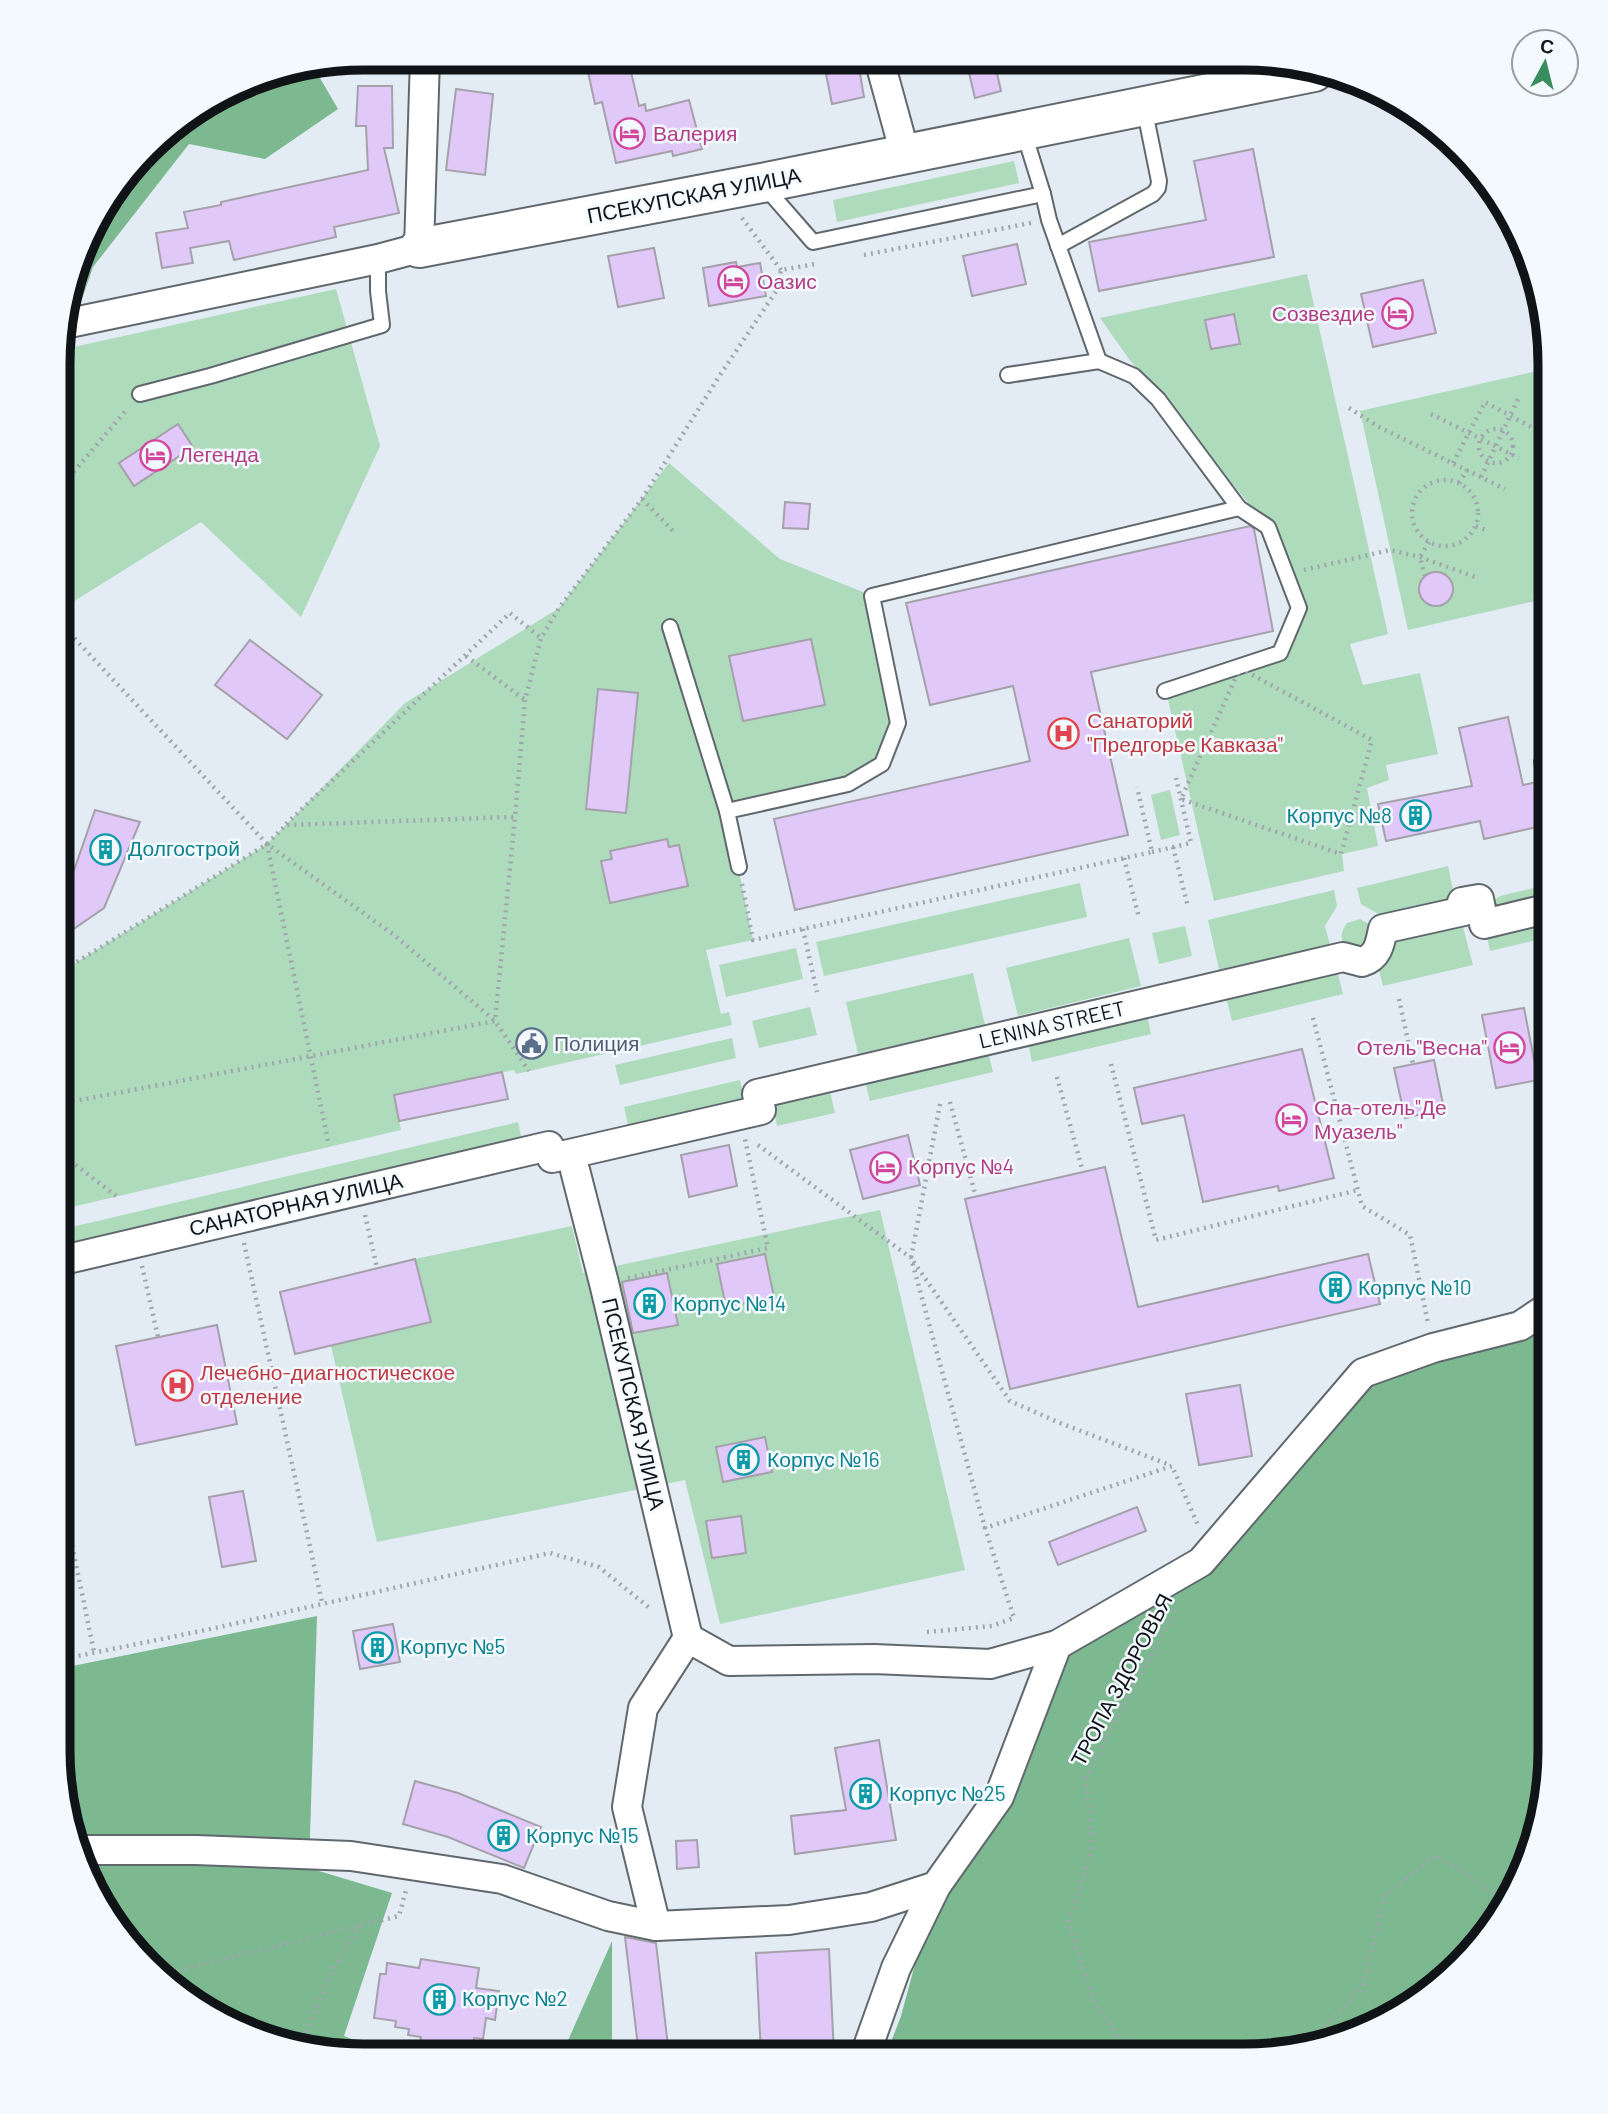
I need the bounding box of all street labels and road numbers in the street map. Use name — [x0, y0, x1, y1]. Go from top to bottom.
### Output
street label: ПСЕКУПСКАЯ УЛИЦА — [585, 162, 803, 228]
street label: LENINA STREET — [976, 995, 1127, 1053]
street label: САНАТОРНАЯ УЛИЦА — [187, 1167, 405, 1240]
street label: ПСЕКУПСКАЯ УЛИЦА — [598, 1295, 671, 1512]
street label: ТРОПА ЗДОРОВЬЯ — [1065, 1589, 1177, 1770]

